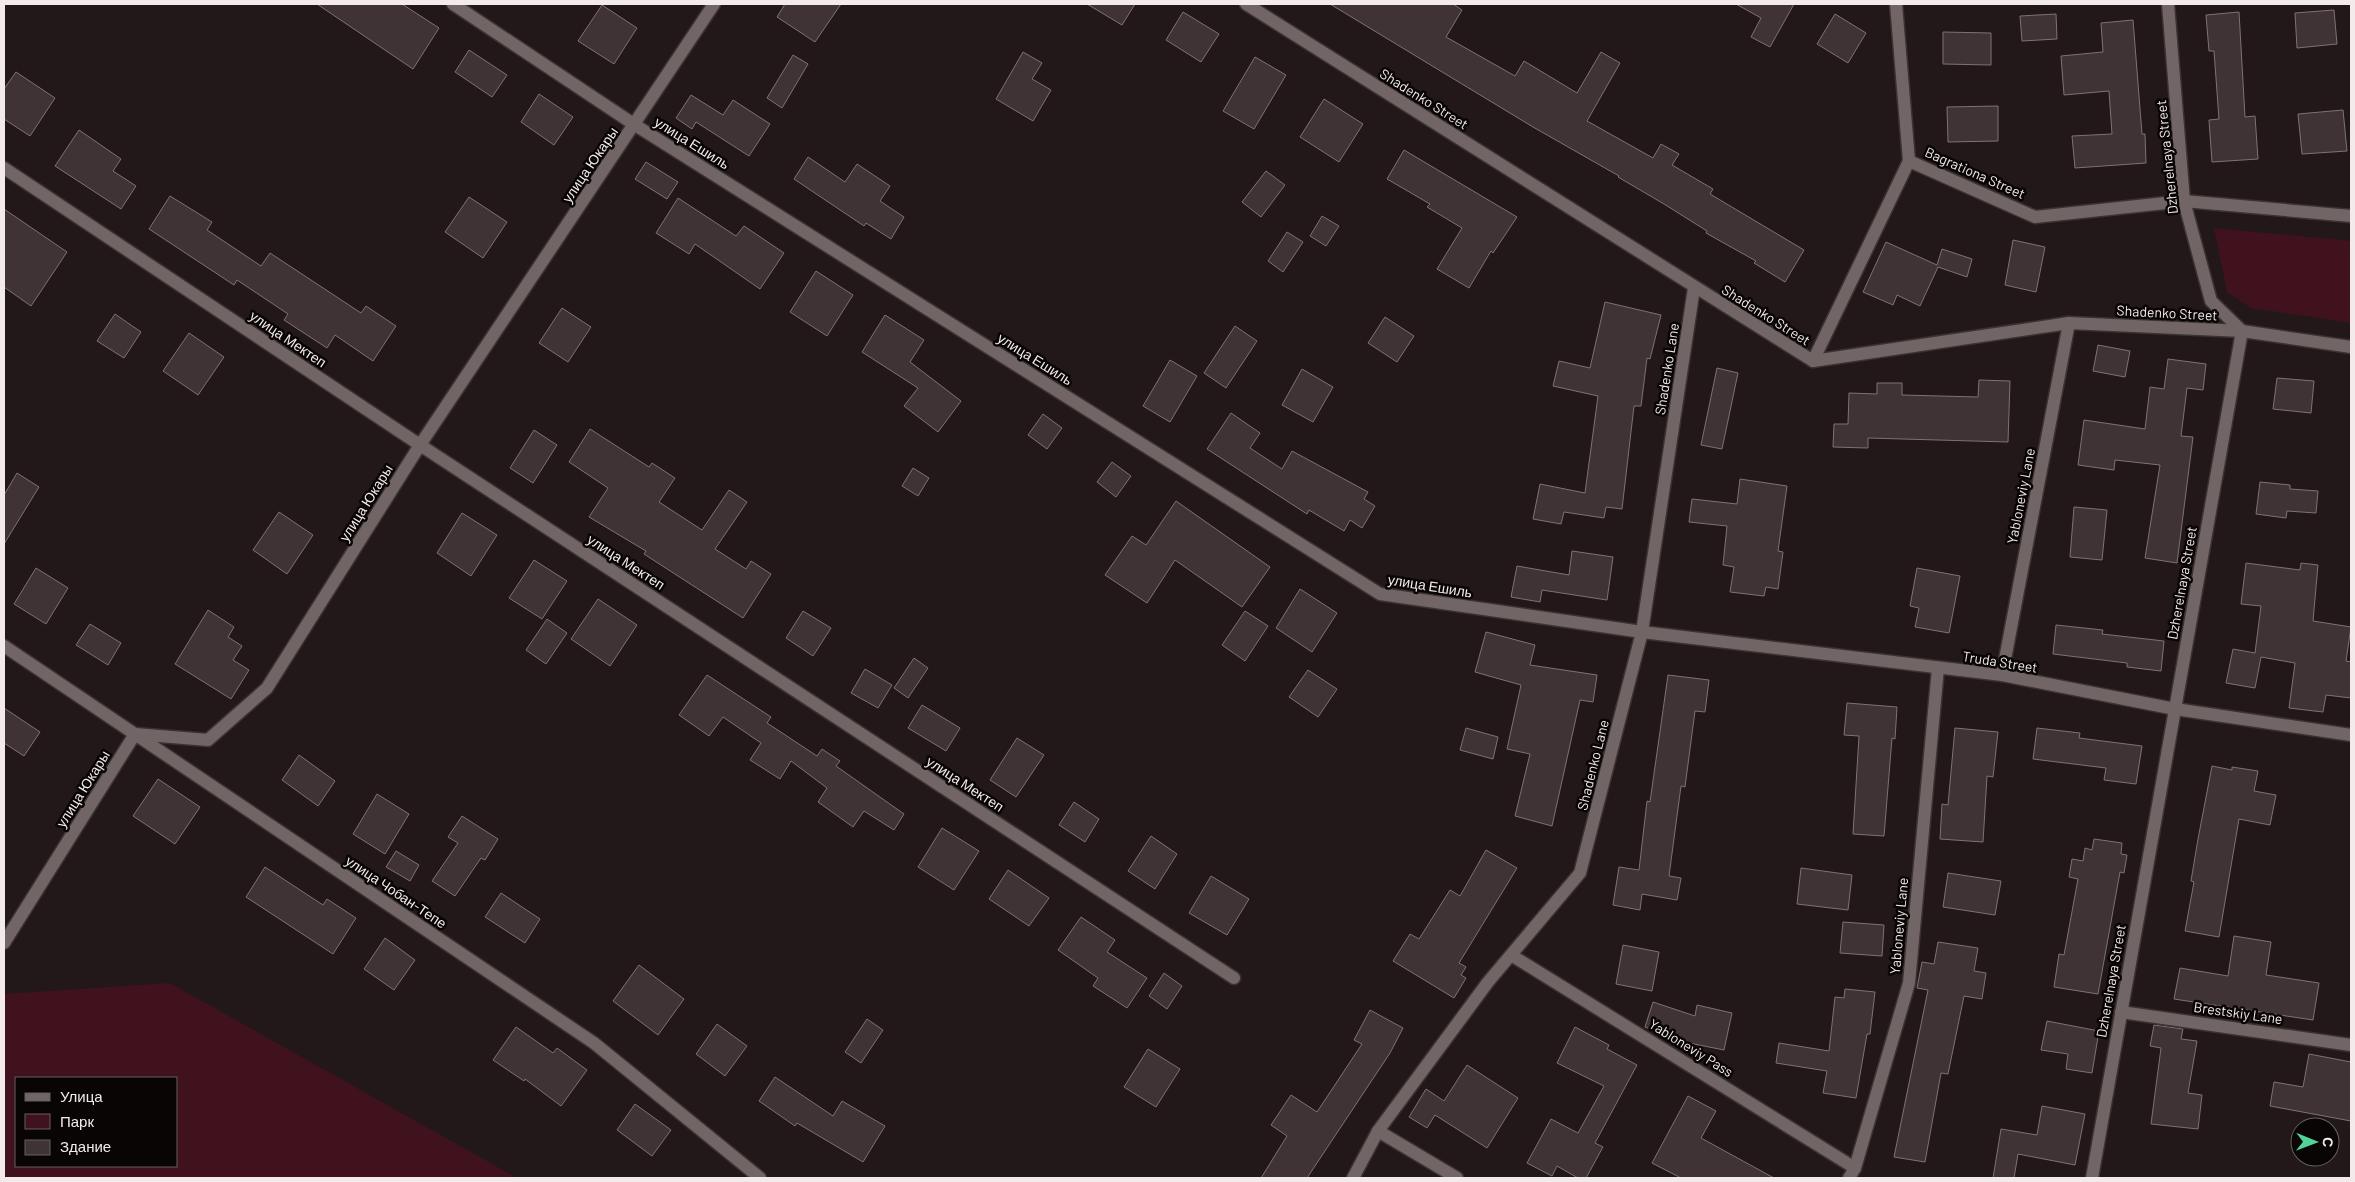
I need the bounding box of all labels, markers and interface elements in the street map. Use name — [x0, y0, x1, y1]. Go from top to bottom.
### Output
street label: Shadenko Street — [1377, 65, 1472, 133]
street label: Dzherelnaya Street — [2152, 99, 2181, 215]
street label: улица Ешиль — [652, 113, 733, 172]
street label: улица Юкары — [558, 124, 621, 206]
street label: Bagrationa Street — [1923, 143, 2028, 202]
street label: Shadenko Street — [1719, 281, 1814, 349]
street label: Shadenko Street — [2116, 301, 2218, 324]
street label: улица Мектеп — [247, 307, 330, 370]
street label: Shadenko Lane — [1651, 322, 1682, 416]
street label: улица Ешиль — [995, 329, 1076, 388]
street label: Yabloneviy Lane — [2003, 447, 2038, 545]
street label: улица Юкары — [335, 461, 396, 544]
street label: Dzherelnaya Street — [2163, 525, 2200, 641]
street label: улица Мектеп — [584, 530, 668, 593]
street label: улица Ешиль — [1387, 570, 1473, 601]
street label: Truda Street — [1961, 647, 2039, 676]
street label: Shadenko Lane — [1573, 718, 1612, 812]
street label: улица Юкары — [52, 747, 113, 830]
street label: улица Мектеп — [923, 752, 1007, 815]
street label: улица Чобан-Тепе — [343, 852, 450, 932]
street label: Yabloneviy Lane — [1886, 877, 1911, 975]
street label: Dzherelnaya Street — [2092, 923, 2129, 1039]
street label: Brestskiy Lane — [2193, 998, 2284, 1027]
street label: Yabloneviy Pass — [1646, 1015, 1737, 1080]
legend — [15, 1077, 178, 1167]
text: Улица — [60, 1087, 103, 1105]
text: Парк — [60, 1112, 94, 1130]
north arrow — [2290, 1117, 2340, 1167]
text: Здание — [60, 1137, 111, 1155]
text: С — [2320, 1137, 2337, 1147]

